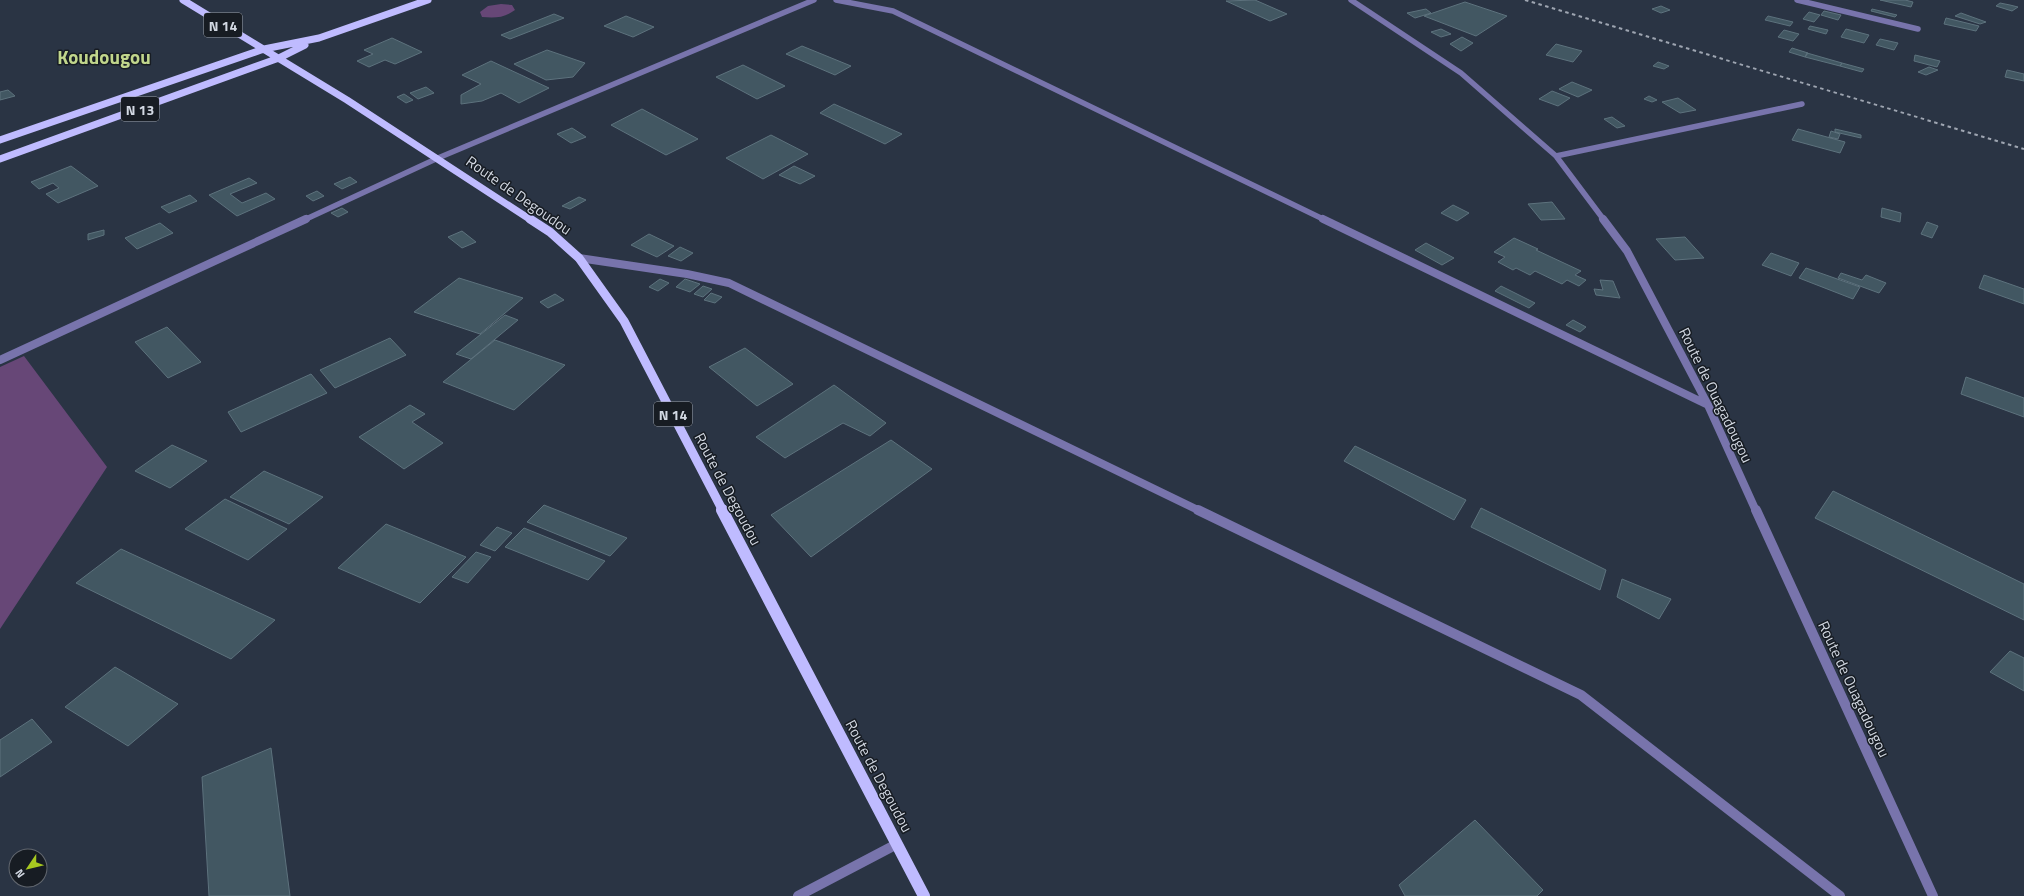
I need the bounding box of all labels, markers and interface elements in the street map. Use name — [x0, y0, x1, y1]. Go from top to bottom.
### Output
road number: N 14 — [204, 13, 242, 37]
district label: Koudougou — [57, 42, 151, 71]
road number: N 13 — [121, 97, 159, 121]
street label: Route de Degoudou — [461, 150, 577, 240]
street label: Route de Ouagadougou — [1673, 323, 1759, 467]
road number: N 14 — [654, 402, 692, 426]
street label: Route de Degoudou — [689, 429, 767, 549]
street label: Route de Ouagadougou — [1812, 617, 1896, 761]
street label: Route de Degoudou — [840, 716, 918, 836]
north arrow — [8, 848, 48, 888]
text: N — [11, 866, 29, 881]

